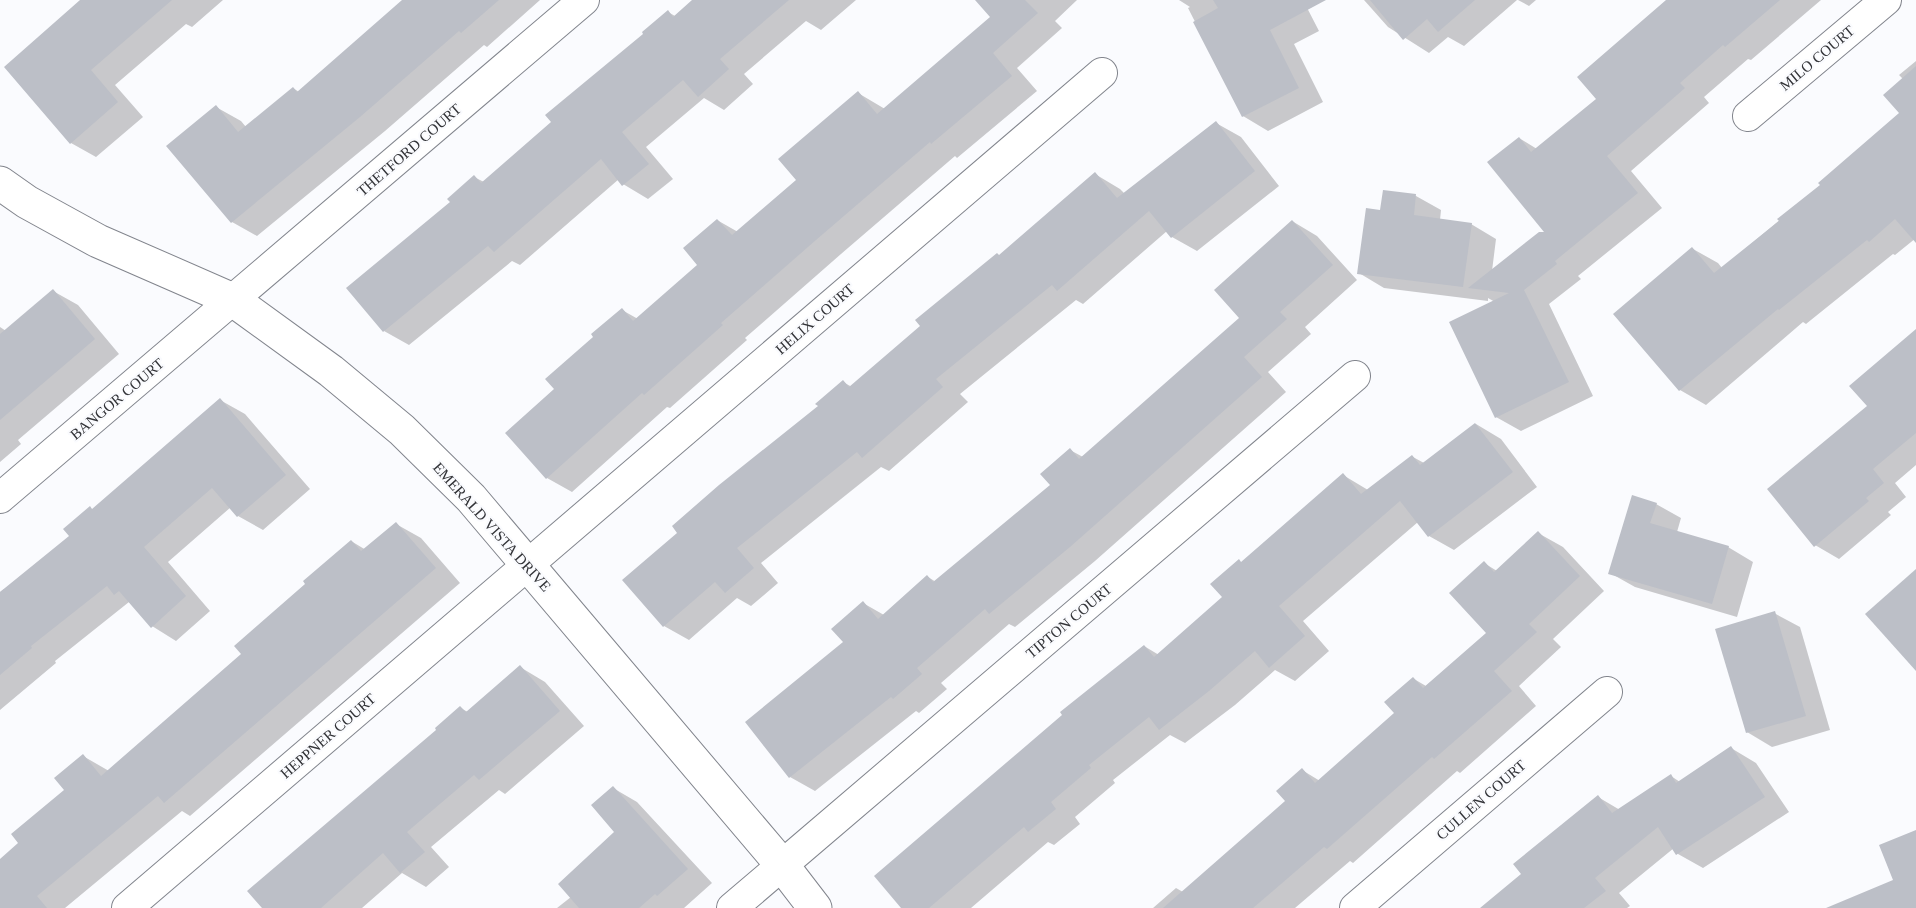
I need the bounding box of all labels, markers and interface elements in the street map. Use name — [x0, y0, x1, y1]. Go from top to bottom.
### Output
street label: MILO COURT — [1777, 22, 1857, 94]
street label: THETFORD COURT — [354, 101, 464, 199]
street label: HELIX COURT — [773, 281, 857, 357]
street label: BANGOR COURT — [67, 355, 167, 443]
street label: EMERALD VISTA DRIVE — [430, 459, 554, 595]
street label: TIPTON COURT — [1023, 581, 1115, 661]
street label: HEPPNER COURT — [277, 690, 379, 782]
street label: CULLEN COURT — [1433, 757, 1529, 843]

